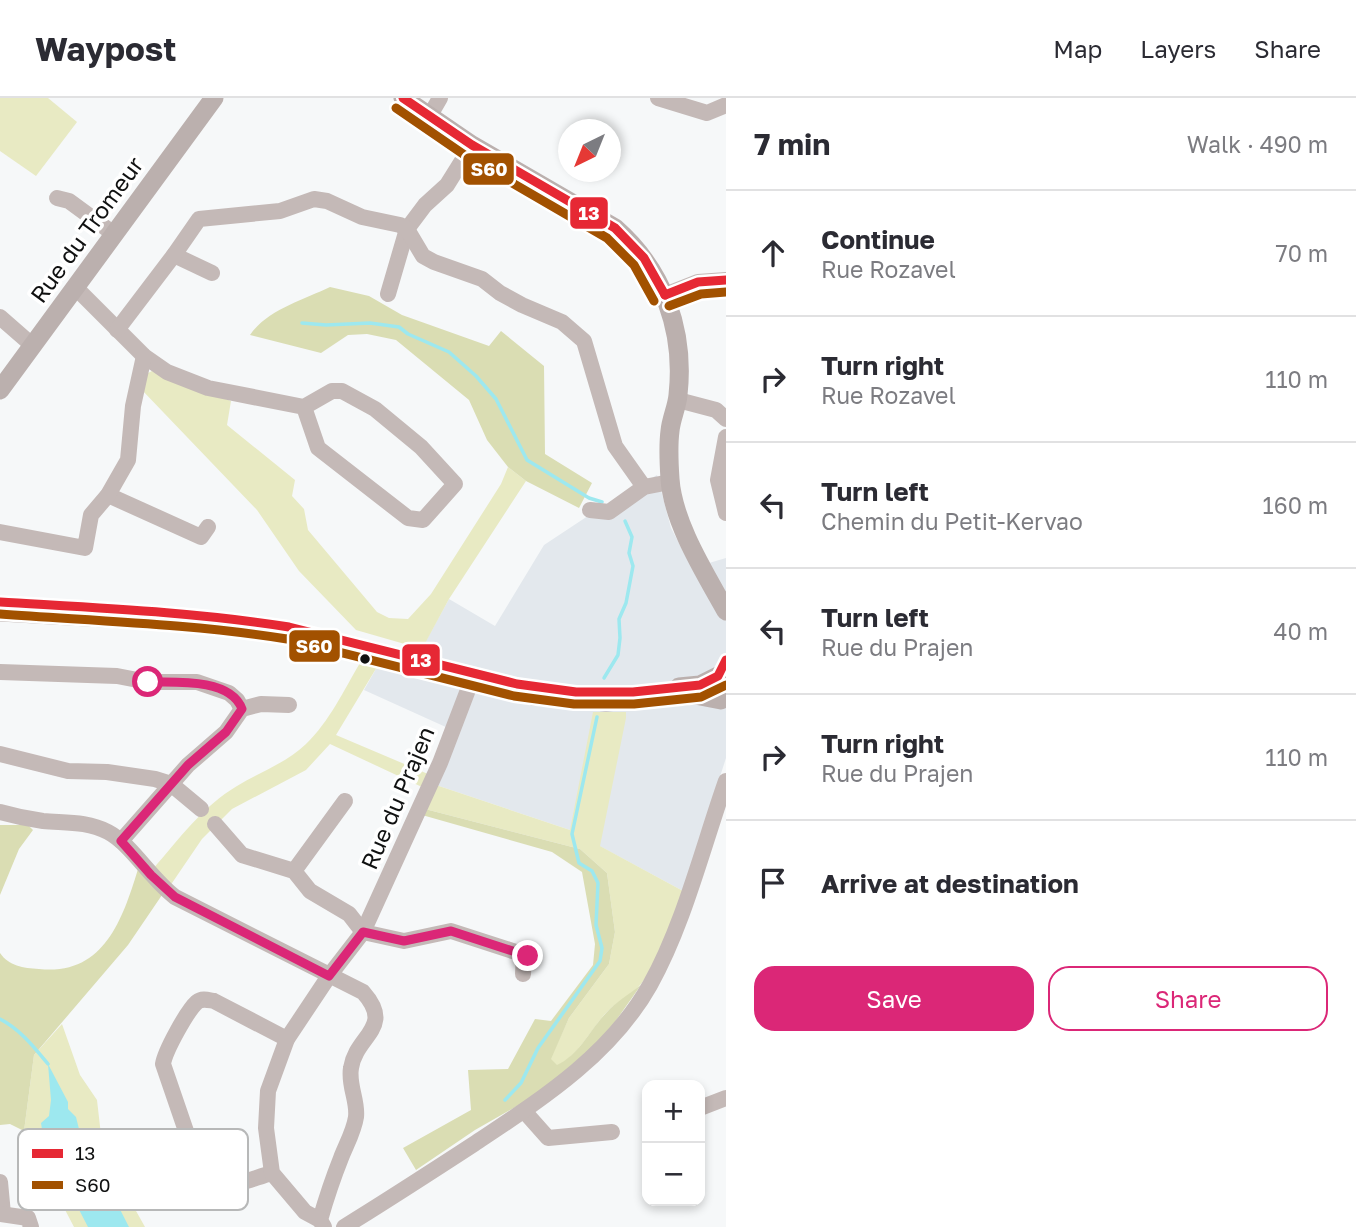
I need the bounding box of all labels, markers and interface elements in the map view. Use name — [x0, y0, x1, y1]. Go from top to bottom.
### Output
text: Waypost — [35, 29, 176, 68]
text: Map — [1053, 34, 1102, 63]
text: Layers — [1140, 34, 1216, 63]
text: Share — [1254, 34, 1321, 63]
north arrow — [558, 119, 621, 182]
text: 7 min — [754, 126, 830, 162]
text: Walk · 490 m — [1187, 130, 1328, 158]
street label: Rue du Tromeur — [24, 151, 148, 308]
line badge: S60 — [462, 152, 515, 186]
text: S60 — [470, 157, 508, 180]
line badge: 13 — [569, 196, 609, 230]
text: 13 — [578, 201, 600, 224]
text: Continue — [821, 224, 935, 255]
icon: ahead — [754, 234, 792, 272]
text: 70 m — [1275, 239, 1328, 267]
text: Rue Rozavel — [821, 255, 956, 283]
text: Turn right — [821, 350, 944, 381]
icon: right — [754, 360, 792, 398]
text: 110 m — [1265, 365, 1328, 393]
text: Rue Rozavel — [821, 381, 956, 409]
text: Turn left — [821, 476, 929, 507]
icon: left — [754, 486, 792, 524]
text: 160 m — [1263, 491, 1328, 519]
text: Chemin du Petit-Kervao — [821, 507, 1083, 535]
text: Turn left — [821, 602, 929, 633]
icon: left — [754, 612, 792, 650]
text: 40 m — [1274, 617, 1328, 645]
line badge: S60 — [288, 629, 341, 663]
text: Rue du Prajen — [821, 633, 973, 661]
text: S60 — [295, 634, 333, 657]
line badge: 13 — [401, 643, 441, 677]
text: 13 — [410, 648, 432, 671]
unlabelled marker — [358, 652, 372, 666]
route start — [132, 666, 163, 697]
street label: Rue du Prajen — [354, 722, 440, 873]
text: Turn right — [821, 728, 944, 759]
icon: right — [754, 738, 792, 776]
text: 110 m — [1265, 743, 1328, 771]
text: Rue du Prajen — [821, 759, 973, 787]
icon: arrive — [754, 864, 792, 902]
text: Arrive at destination — [821, 868, 1079, 899]
route end — [512, 940, 543, 971]
button: Save — [754, 966, 1034, 1031]
button: Share — [1048, 966, 1328, 1031]
map controls — [642, 1080, 705, 1206]
button: + — [642, 1080, 705, 1143]
legend — [18, 1129, 248, 1210]
text: 13 — [75, 1141, 95, 1164]
button: − — [642, 1143, 705, 1206]
text: S60 — [75, 1173, 110, 1196]

